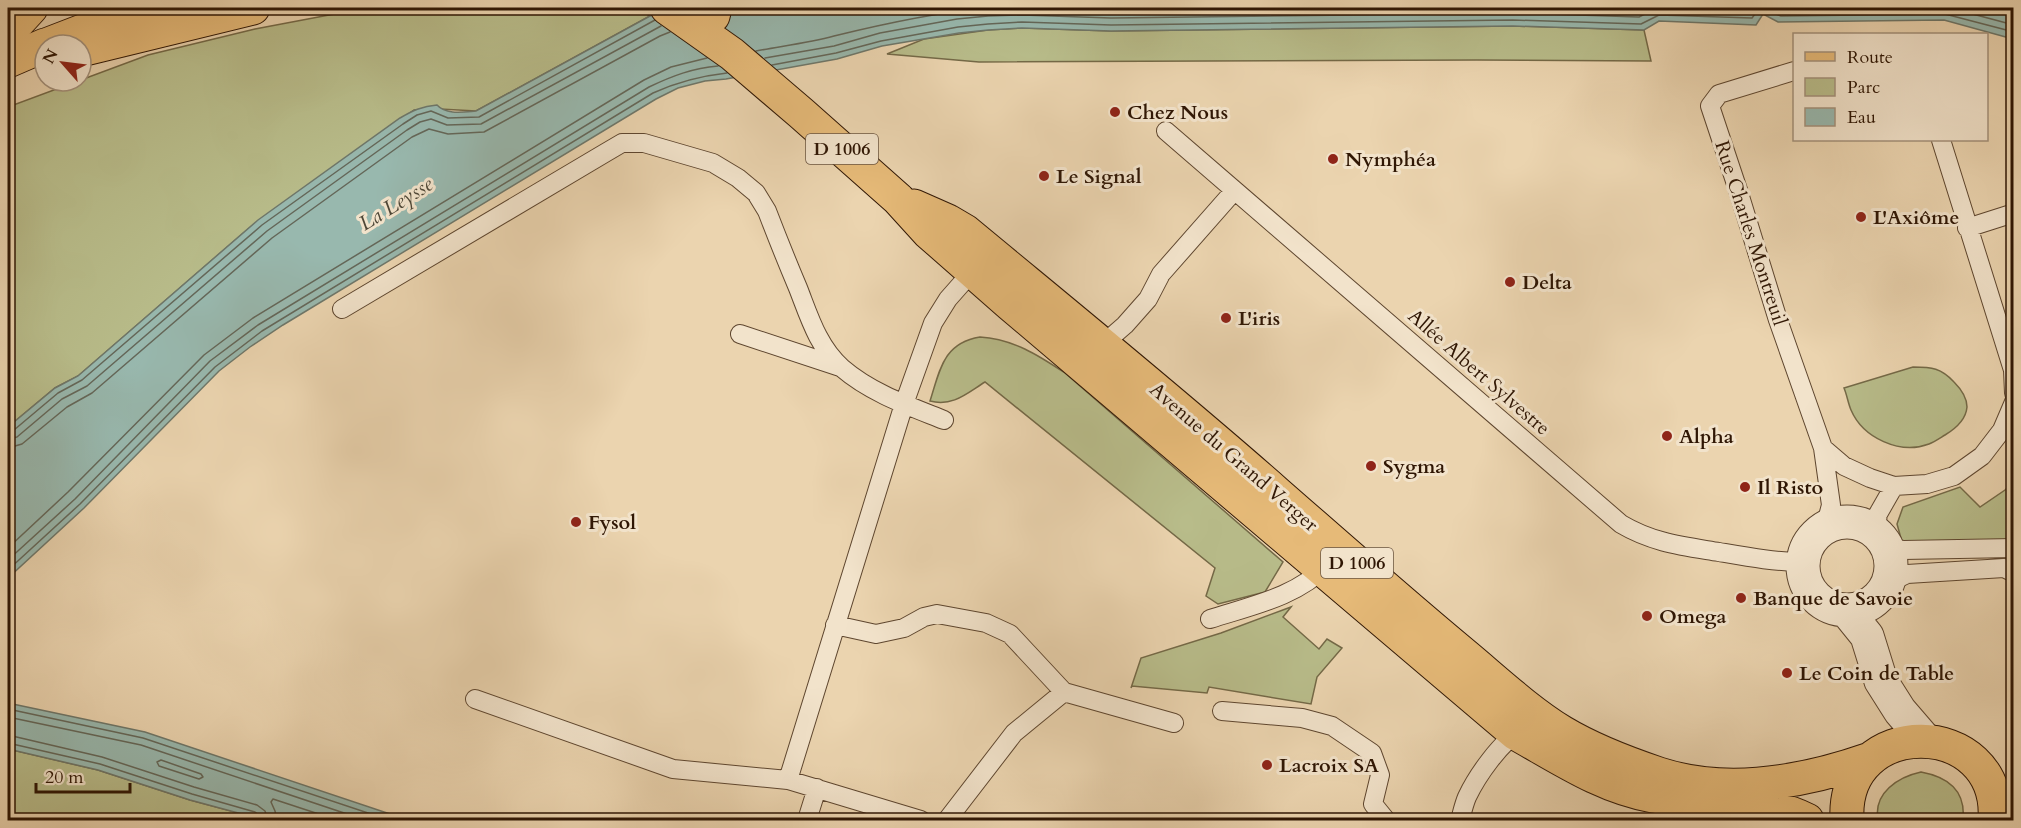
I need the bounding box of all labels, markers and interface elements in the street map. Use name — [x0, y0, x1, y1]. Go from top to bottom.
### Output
north arrow — [33, 33, 93, 93]
legend — [1793, 33, 1988, 141]
text: N — [38, 45, 64, 68]
text: Route — [1847, 45, 1893, 70]
text: Parc — [1847, 75, 1880, 100]
place label: Chez Nous — [1127, 99, 1228, 126]
marker: Chez Nous — [1108, 105, 1122, 119]
text: Eau — [1847, 105, 1876, 130]
road number: D 1006 — [806, 134, 878, 164]
street label: Rue Charles Montreuil — [1708, 137, 1794, 329]
place label: Nymphéa — [1345, 146, 1436, 173]
marker: Nymphéa — [1326, 152, 1340, 166]
place label: Le Signal — [1056, 163, 1142, 190]
water label: La Leysse — [353, 169, 439, 238]
marker: Le Signal — [1037, 169, 1051, 183]
place label: L'Axiôme — [1873, 204, 1959, 231]
marker: L'Axiôme — [1854, 210, 1868, 224]
place label: Delta — [1522, 269, 1572, 296]
marker: Delta — [1503, 275, 1517, 289]
street label: Allée Albert Sylvestre — [1402, 303, 1556, 441]
place label: L'iris — [1238, 305, 1280, 332]
marker: L'iris — [1219, 311, 1233, 325]
street label: Avenue du Grand Verger — [1144, 376, 1325, 538]
place label: Alpha — [1679, 423, 1734, 450]
marker: Alpha — [1660, 429, 1674, 443]
place label: Sygma — [1383, 453, 1445, 480]
marker: Sygma — [1364, 459, 1378, 473]
place label: Il Risto — [1757, 474, 1823, 501]
marker: Il Risto — [1738, 480, 1752, 494]
place label: Fysol — [588, 509, 636, 536]
marker: Fysol — [569, 515, 583, 529]
road number: D 1006 — [1321, 548, 1393, 578]
place label: Banque de Savoie — [1753, 585, 1913, 612]
marker: Banque de Savoie — [1734, 591, 1748, 605]
place label: Omega — [1659, 603, 1727, 630]
marker: Omega — [1640, 609, 1654, 623]
place label: Le Coin de Table — [1799, 660, 1954, 687]
marker: Le Coin de Table — [1780, 666, 1794, 680]
place label: Lacroix SA — [1279, 752, 1379, 779]
scale bar — [36, 756, 130, 794]
marker: Lacroix SA — [1260, 758, 1274, 772]
text: 20 m — [45, 765, 84, 790]

